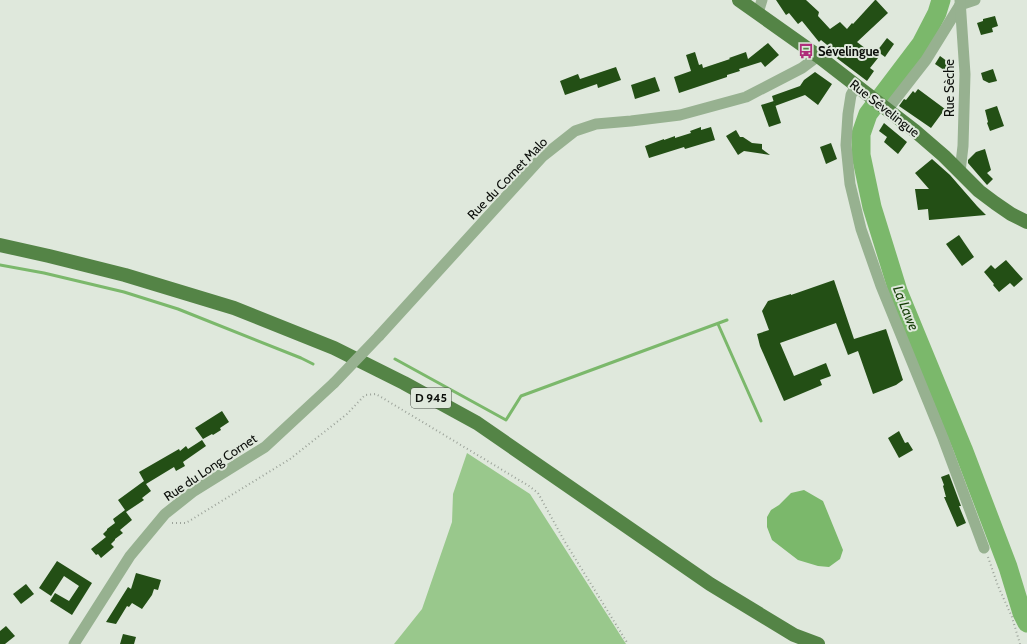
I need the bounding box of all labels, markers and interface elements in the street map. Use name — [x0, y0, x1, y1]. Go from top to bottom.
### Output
bus stop icon: Sévelingue — [797, 42, 815, 60]
place label: Sévelingue — [818, 43, 880, 59]
street label: Rue Sèche — [941, 59, 957, 117]
street label: Rue Sévelingue — [847, 76, 923, 140]
street label: Rue du Cornet Malo — [464, 134, 550, 222]
water label: La Lawe — [889, 283, 923, 334]
road number: D 945 — [411, 388, 451, 408]
street label: Rue du Long Cornet — [160, 430, 260, 504]

